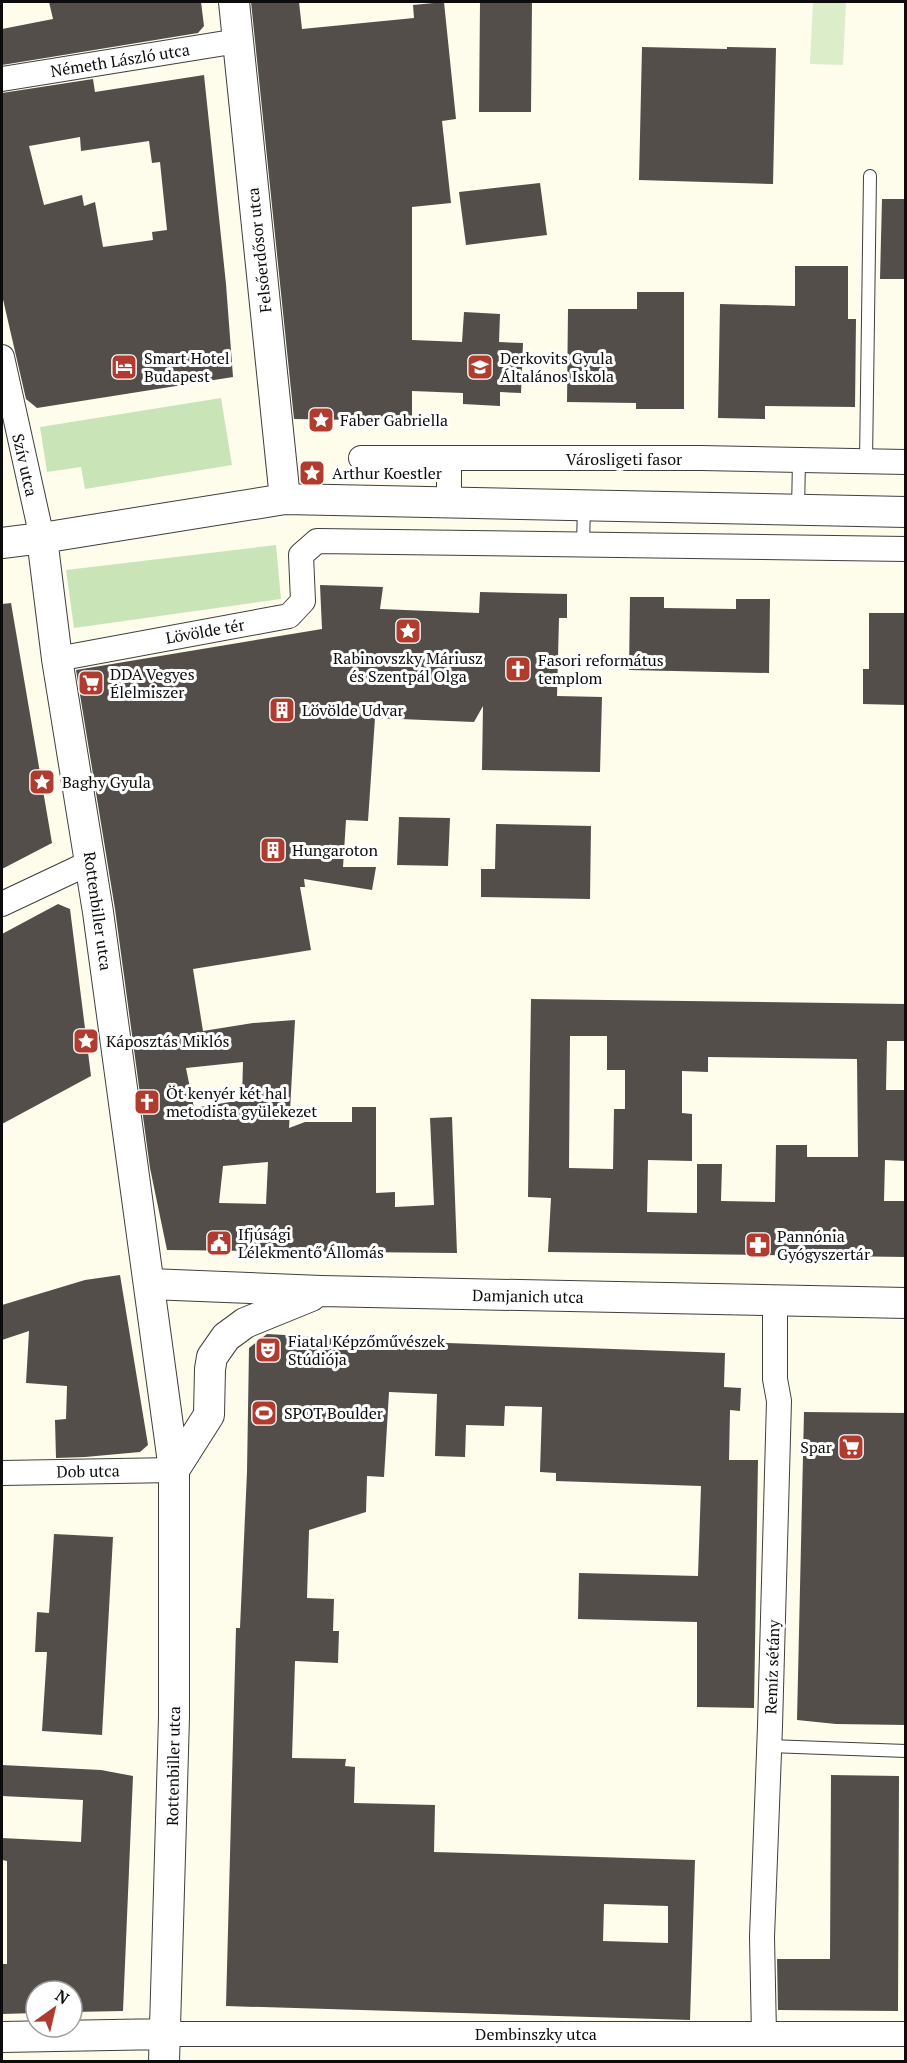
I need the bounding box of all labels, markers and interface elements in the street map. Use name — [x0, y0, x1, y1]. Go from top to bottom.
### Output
street label: Németh László utca — [49, 38, 191, 82]
street label: Felsőerdősor utca — [241, 186, 277, 314]
place label: Smart Hotel Budapest — [144, 347, 230, 387]
place label: Derkovits Gyula Általános Iskola — [500, 347, 614, 387]
hotel icon: Smart Hotel Budapest — [109, 352, 139, 382]
school or university icon: Derkovits Gyula Általános Iskola — [465, 352, 495, 382]
place icon: Faber Gabriella — [306, 405, 336, 435]
place label: Faber Gabriella — [340, 409, 448, 431]
street label: Szív utca — [7, 431, 43, 499]
street label: Városligeti fasor — [566, 448, 683, 470]
place icon: Arthur Koestler — [297, 458, 327, 488]
place label: Arthur Koestler — [332, 462, 443, 484]
street label: Lövölde tér — [164, 613, 247, 649]
place icon: Rabinovszky Máriusz és Szentpál Olga — [393, 616, 423, 646]
place label: Rabinovszky Máriusz és Szentpál Olga — [333, 647, 483, 687]
place label: Fasori református templom — [538, 649, 664, 689]
church icon: Fasori református templom — [503, 654, 533, 684]
place label: DDA Vegyes Élelmiszer — [110, 663, 195, 703]
supermarket icon: DDA Vegyes Élelmiszer — [76, 668, 106, 698]
building icon: Lövölde Udvar — [267, 695, 297, 725]
place label: Lövölde Udvar — [302, 699, 404, 721]
place icon: Baghy Gyula — [27, 767, 57, 797]
place label: Baghy Gyula — [62, 771, 151, 793]
building icon: Hungaroton — [258, 835, 288, 865]
place label: Hungaroton — [292, 839, 378, 861]
street label: Rottenbiller utca — [79, 850, 117, 972]
place icon: Káposztás Miklós — [71, 1026, 101, 1056]
place label: Káposztás Miklós — [106, 1030, 229, 1052]
place label: Öt kenyér két hal metodista gyülekezet — [166, 1082, 317, 1122]
church icon: Öt kenyér két hal metodista gyülekezet — [132, 1087, 162, 1117]
place label: Ifjúsági Lélekmentő Állomás — [238, 1223, 384, 1263]
place label: Pannónia Gyógyszertár — [777, 1225, 871, 1265]
public building icon: Ifjúsági Lélekmentő Állomás — [204, 1228, 234, 1258]
pharmacy icon: Pannónia Gyógyszertár — [743, 1230, 773, 1260]
street label: Damjanich utca — [472, 1284, 584, 1308]
place label: Fiatal Képzőművészek Stúdiója — [288, 1330, 446, 1370]
theatre icon: Fiatal Képzőművészek Stúdiója — [253, 1335, 283, 1365]
sports icon: SPOT Boulder — [249, 1398, 279, 1428]
place label: SPOT Boulder — [284, 1402, 384, 1424]
supermarket icon: Spar — [836, 1432, 866, 1462]
place label: Spar — [800, 1436, 833, 1458]
street label: Dob utca — [56, 1459, 120, 1483]
street label: Remíz sétány — [759, 1618, 785, 1715]
street label: Rottenbiller utca — [161, 1706, 185, 1826]
north arrow — [24, 1979, 84, 2039]
text: N — [51, 1984, 74, 2009]
street label: Dembinszky utca — [475, 2023, 597, 2045]

